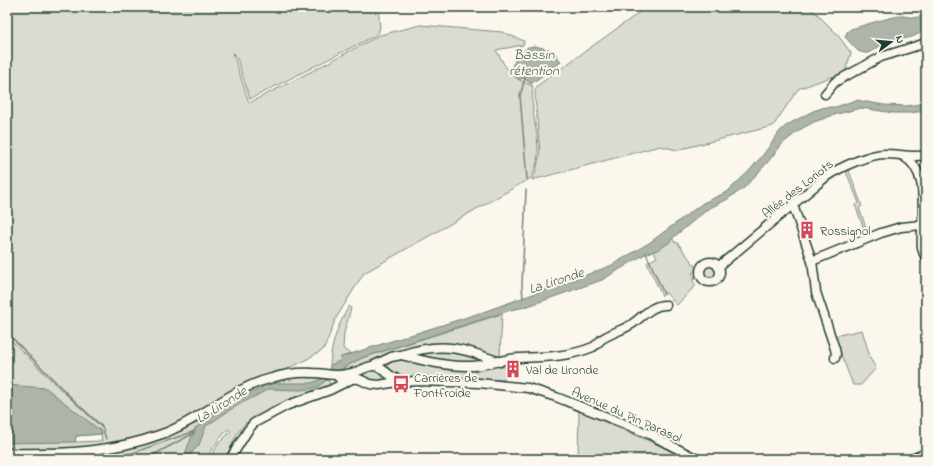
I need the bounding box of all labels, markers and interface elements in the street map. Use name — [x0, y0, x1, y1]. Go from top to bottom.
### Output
north arrow — [871, 22, 911, 62]
text: N — [891, 34, 908, 45]
water label: Bassin rétention — [509, 45, 560, 82]
street label: Allée des Loriots — [758, 155, 838, 223]
building icon: Rossignol — [797, 220, 817, 240]
place label: Rossignol — [820, 222, 870, 242]
water label: La Lironde — [526, 262, 587, 300]
building icon: Val de Lironde — [503, 359, 523, 379]
place label: Val de Lironde — [525, 361, 599, 380]
place label: Carrières de Fontfroide — [413, 369, 477, 403]
bus stop icon: Carrières de Fontfroide — [391, 374, 411, 394]
water label: La Lironde — [192, 381, 252, 429]
street label: Avenue du Pin Parasol — [568, 383, 685, 448]

